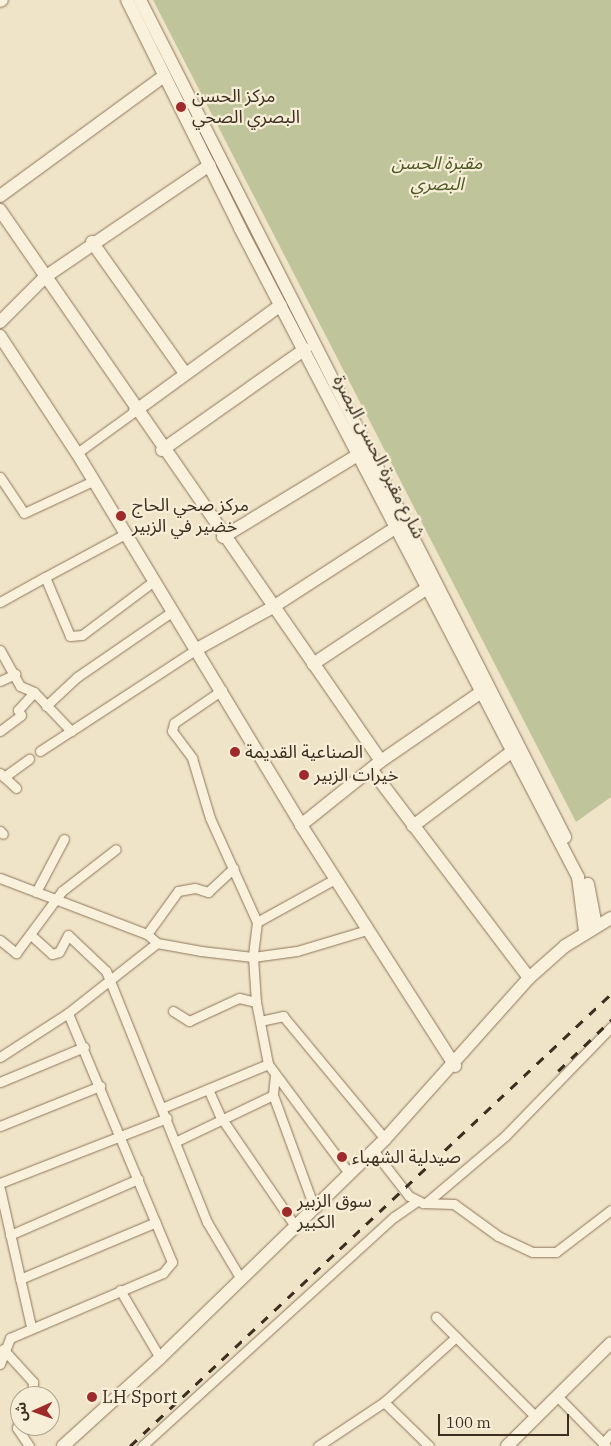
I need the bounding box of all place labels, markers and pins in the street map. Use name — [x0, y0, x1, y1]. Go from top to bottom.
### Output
place label: مركز الحسن البصري الصحي — [192, 86, 300, 128]
marker: مركز الحسن البصري الصحي — [174, 100, 188, 114]
place label: مركز صحي الحاج خضير في الزبير — [132, 495, 249, 538]
marker: مركز صحي الحاج خضير في الزبير — [114, 509, 128, 523]
place label: الصناعية القديمة — [245, 741, 363, 763]
marker: الصناعية القديمة — [229, 746, 241, 758]
place label: خيرات الزبير — [314, 764, 399, 786]
marker: خيرات الزبير — [298, 769, 310, 781]
place label: صيدلية الشهباء — [352, 1146, 461, 1168]
marker: صيدلية الشهباء — [336, 1151, 348, 1163]
place label: سوق الزبير الكبير — [297, 1191, 372, 1234]
marker: سوق الزبير الكبير — [281, 1206, 293, 1218]
place label: LH Sport — [102, 1386, 177, 1408]
marker: LH Sport — [86, 1391, 98, 1403]

